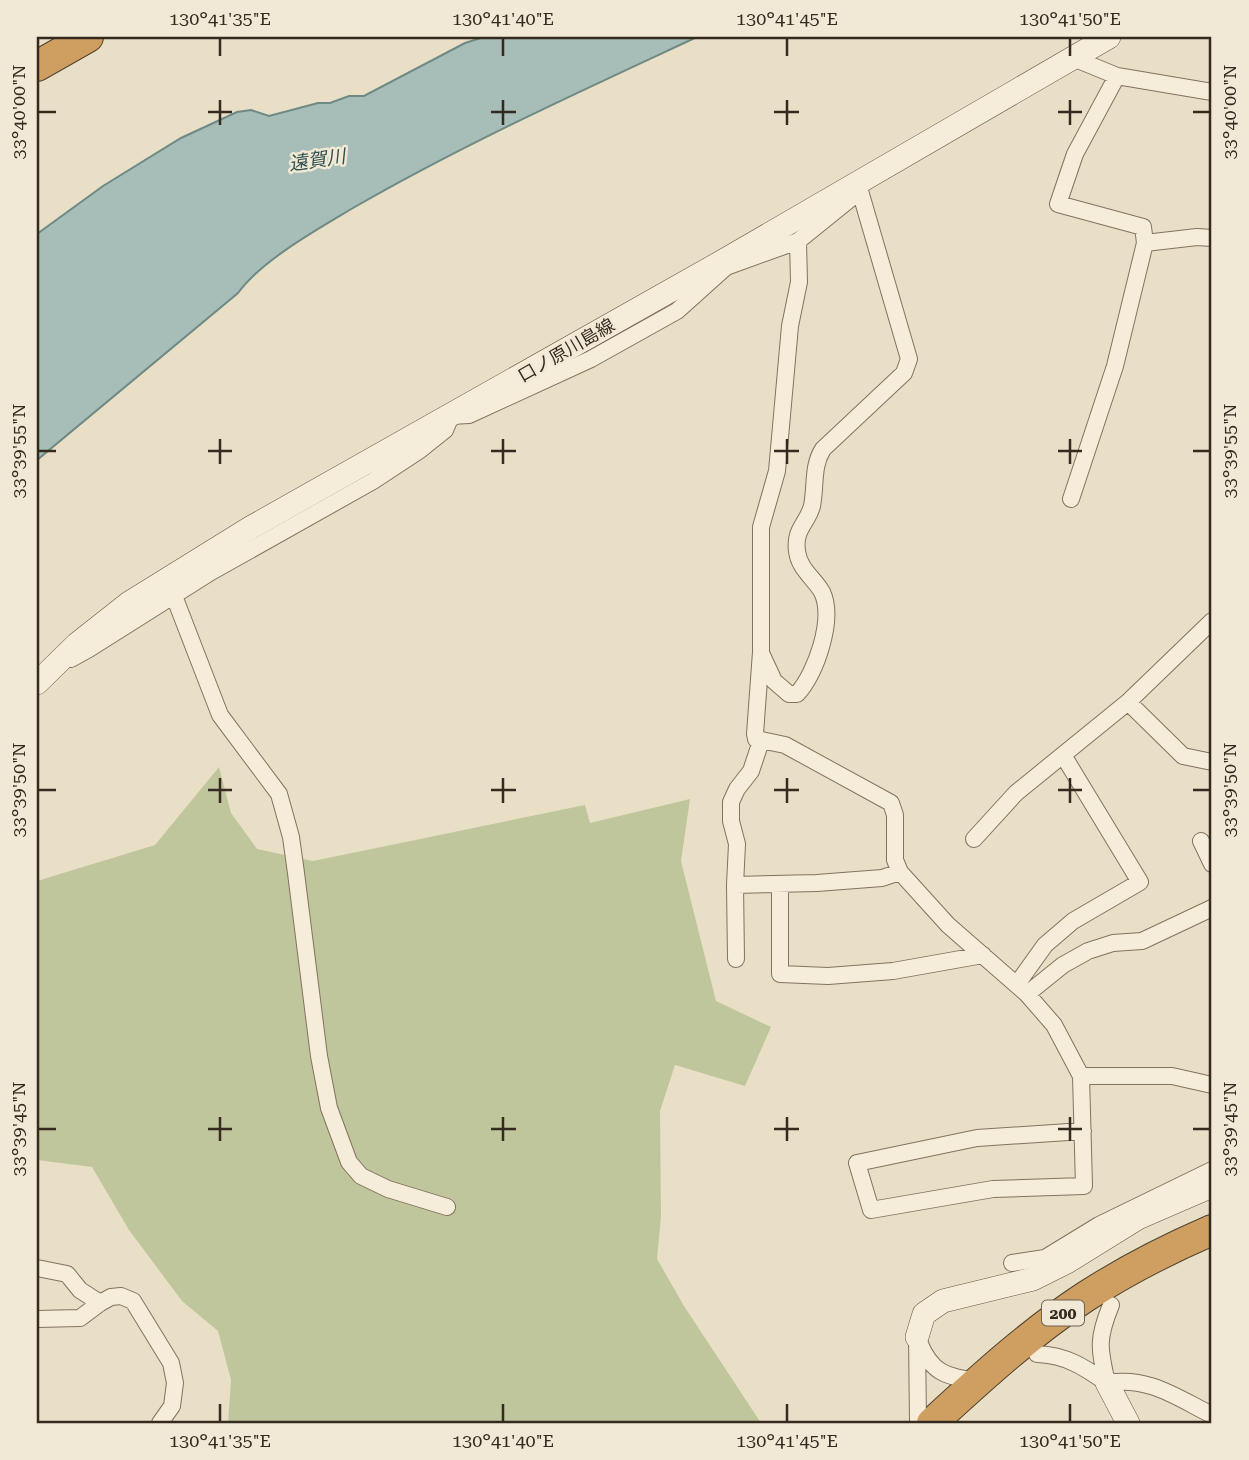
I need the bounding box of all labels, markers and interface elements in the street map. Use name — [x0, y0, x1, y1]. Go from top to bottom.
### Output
text: 130°41'35"E — [169, 8, 271, 29]
text: 130°41'40"E — [452, 8, 554, 29]
text: 130°41'45"E — [736, 8, 838, 29]
text: 130°41'50"E — [1019, 8, 1121, 29]
text: 33°40'00"N — [8, 65, 29, 159]
text: 33°40'00"N — [1219, 65, 1240, 159]
water label: 遠賀川 — [287, 144, 349, 175]
street label: 口ノ原川島線 — [514, 314, 618, 386]
text: 33°39'55"N — [8, 404, 29, 498]
text: 33°39'55"N — [1219, 404, 1240, 498]
text: 33°39'50"N — [8, 743, 29, 837]
text: 33°39'50"N — [1219, 743, 1240, 837]
text: 33°39'45"N — [8, 1082, 29, 1176]
text: 33°39'45"N — [1219, 1082, 1240, 1176]
road number: 200 — [1042, 1301, 1084, 1326]
text: 130°41'35"E — [169, 1430, 271, 1451]
text: 130°41'40"E — [452, 1430, 554, 1451]
text: 130°41'45"E — [736, 1430, 838, 1451]
text: 130°41'50"E — [1019, 1430, 1121, 1451]

